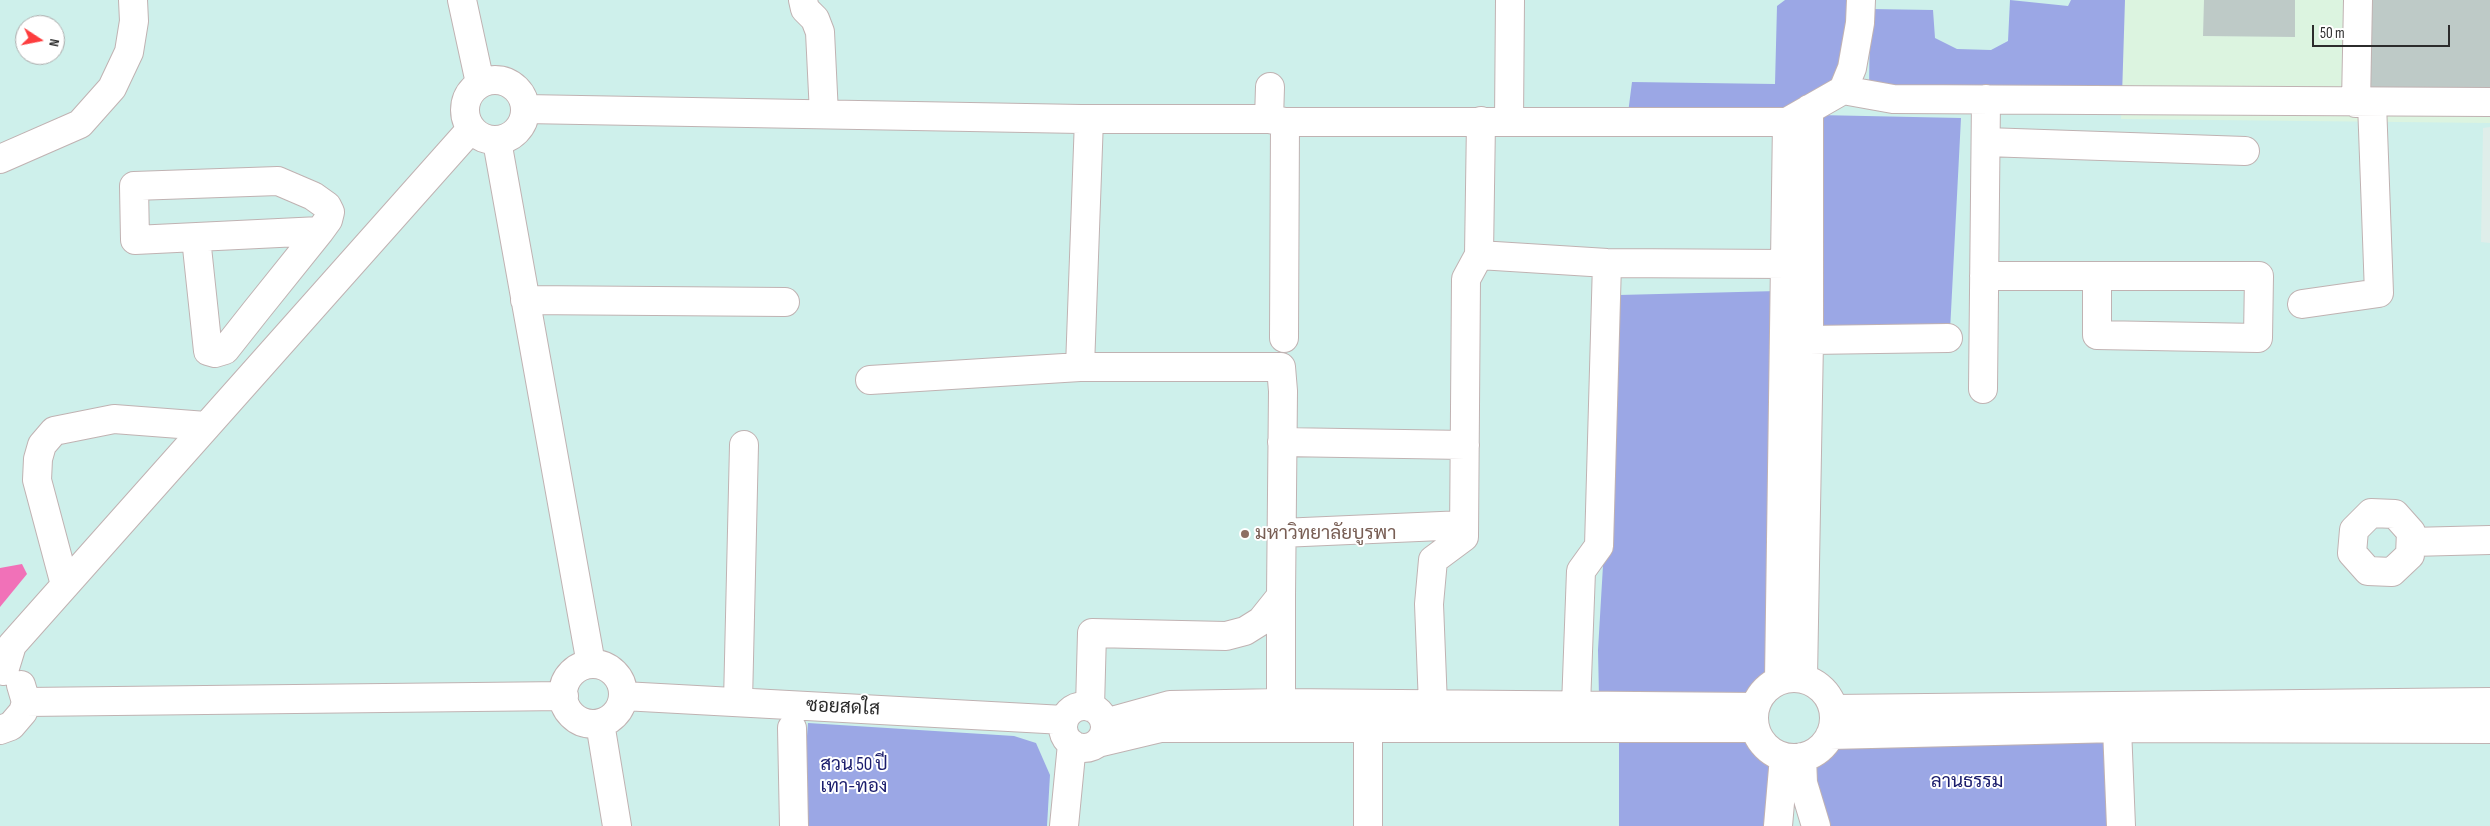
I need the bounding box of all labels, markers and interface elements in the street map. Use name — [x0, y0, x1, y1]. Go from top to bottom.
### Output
north arrow — [15, 15, 65, 65]
scale bar — [2315, 15, 2452, 47]
text: 50 m — [2320, 24, 2345, 43]
text: N — [45, 37, 63, 48]
place label: มหาวิทยาลัยบูรพา — [1255, 523, 1396, 545]
marker: มหาวิทยาลัยบูรพา — [1239, 528, 1251, 540]
street label: ซอยสดใส — [805, 695, 881, 721]
park label: สวน 50 ปี เทา-ทอง — [820, 754, 888, 798]
park label: ลานธรรม — [1931, 771, 2003, 793]

